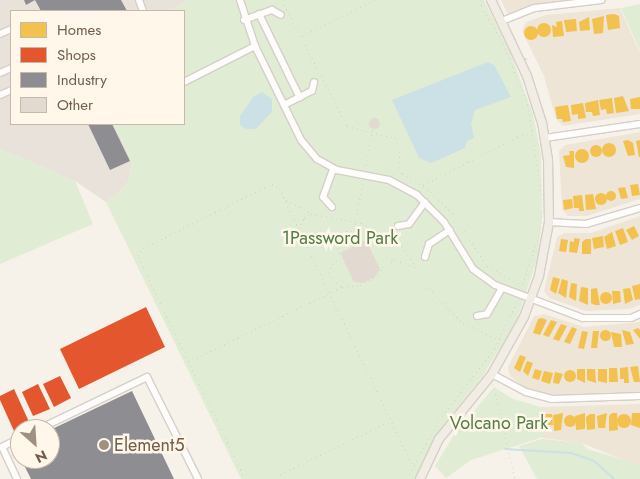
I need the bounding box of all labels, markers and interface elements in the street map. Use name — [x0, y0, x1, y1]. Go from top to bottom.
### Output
legend — [10, 10, 185, 125]
text: Homes — [57, 19, 101, 41]
text: Shops — [57, 44, 96, 66]
text: Industry — [57, 69, 107, 91]
text: Other — [57, 94, 93, 116]
park label: 1Password Park — [282, 227, 398, 249]
park label: Volcano Park — [450, 412, 548, 434]
north arrow — [10, 419, 60, 469]
place label: Element5 — [114, 434, 185, 456]
marker: Element5 — [98, 439, 110, 451]
text: N — [32, 445, 51, 468]

